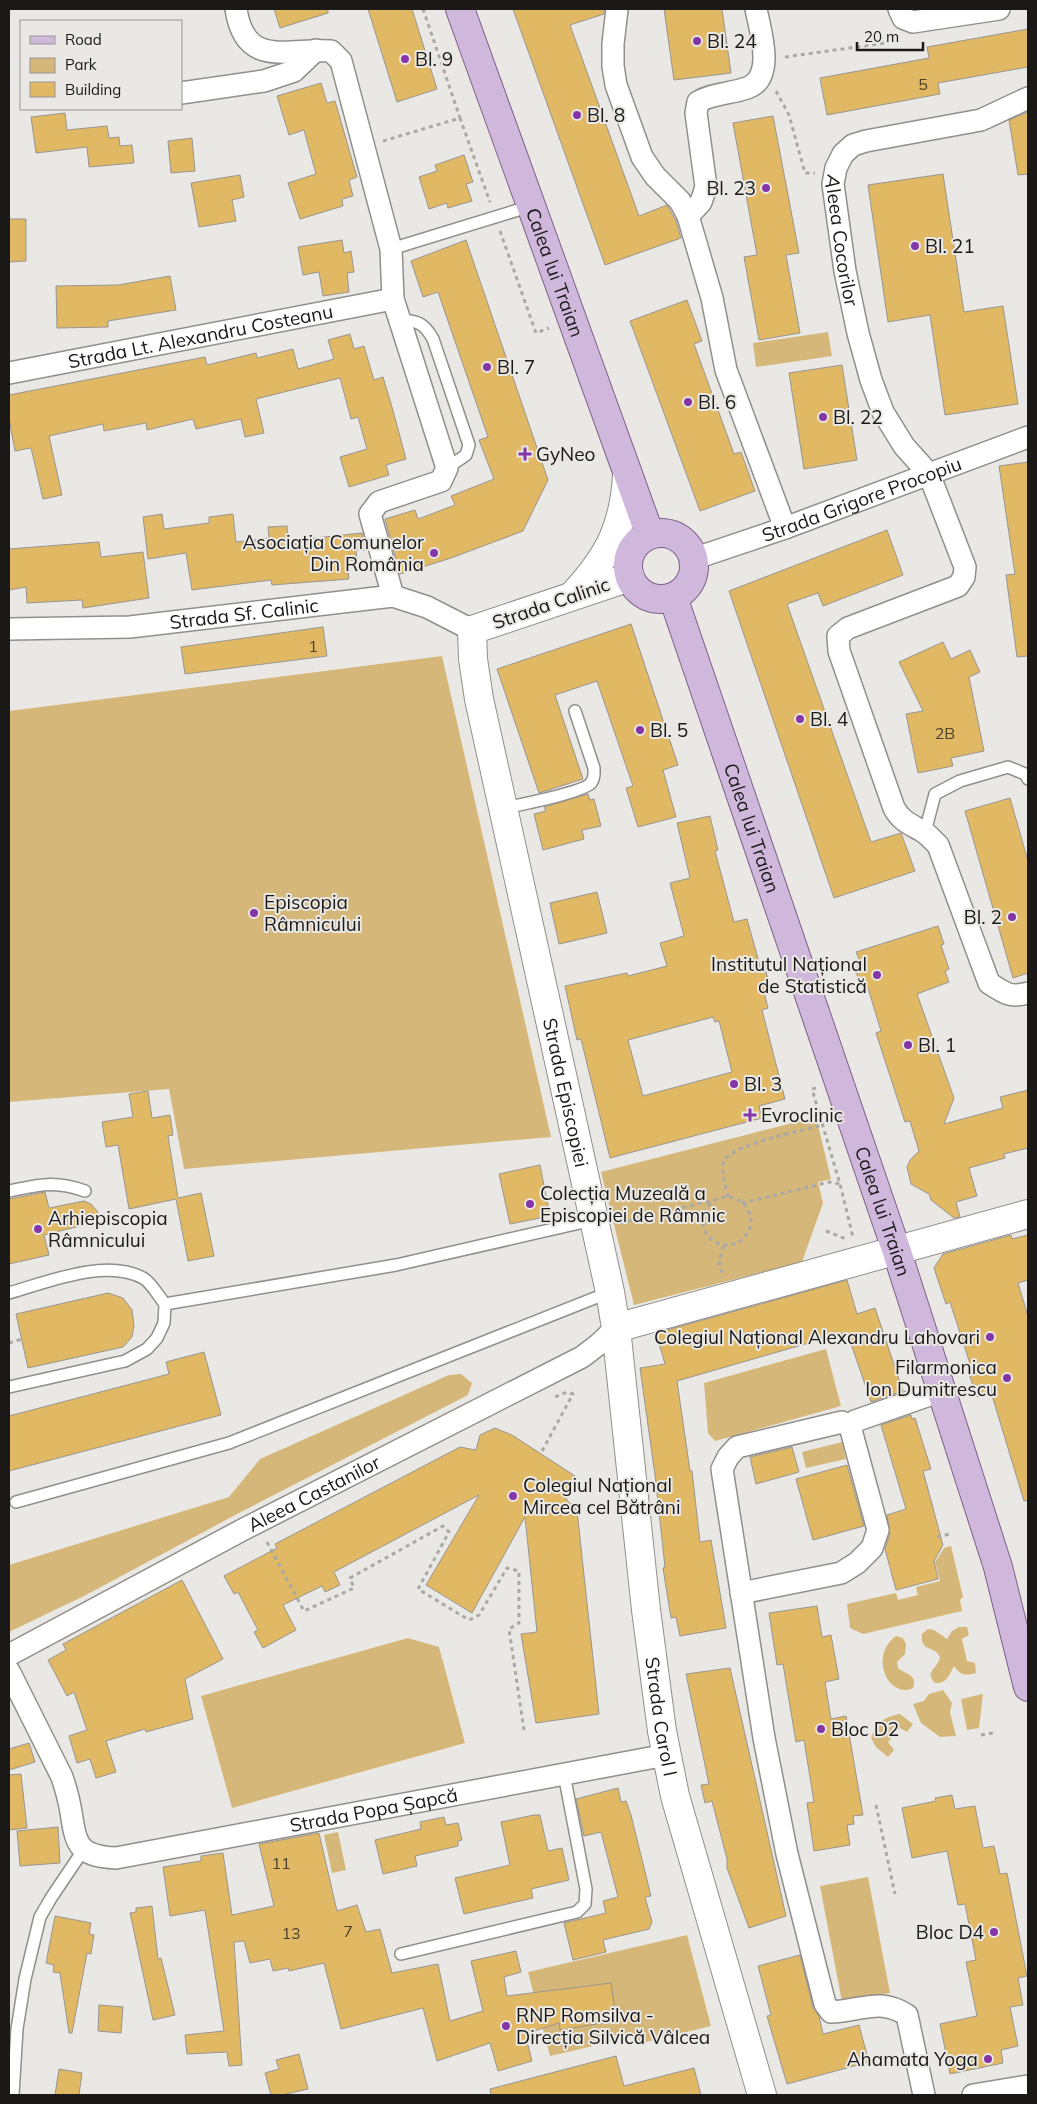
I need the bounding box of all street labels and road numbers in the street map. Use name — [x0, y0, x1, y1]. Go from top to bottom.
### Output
street label: Aleea Cocorilor — [820, 173, 864, 308]
street label: Calea lui Traian — [521, 204, 589, 340]
street label: Strada Lt. Alexandru Costeanu — [66, 299, 335, 373]
street label: Strada Grigore Procopiu — [759, 451, 965, 547]
street label: Strada Calinic — [489, 572, 613, 634]
street label: Strada Sf. Calinic — [168, 593, 320, 634]
street label: Calea lui Traian — [719, 760, 785, 896]
street label: Strada Episcopiei — [538, 1016, 594, 1169]
street label: Calea lui Traian — [850, 1143, 916, 1279]
street label: Aleea Castanilor — [244, 1450, 384, 1537]
street label: Strada Carol I — [640, 1655, 683, 1778]
street label: Strada Popa Șapcă — [288, 1782, 460, 1837]

